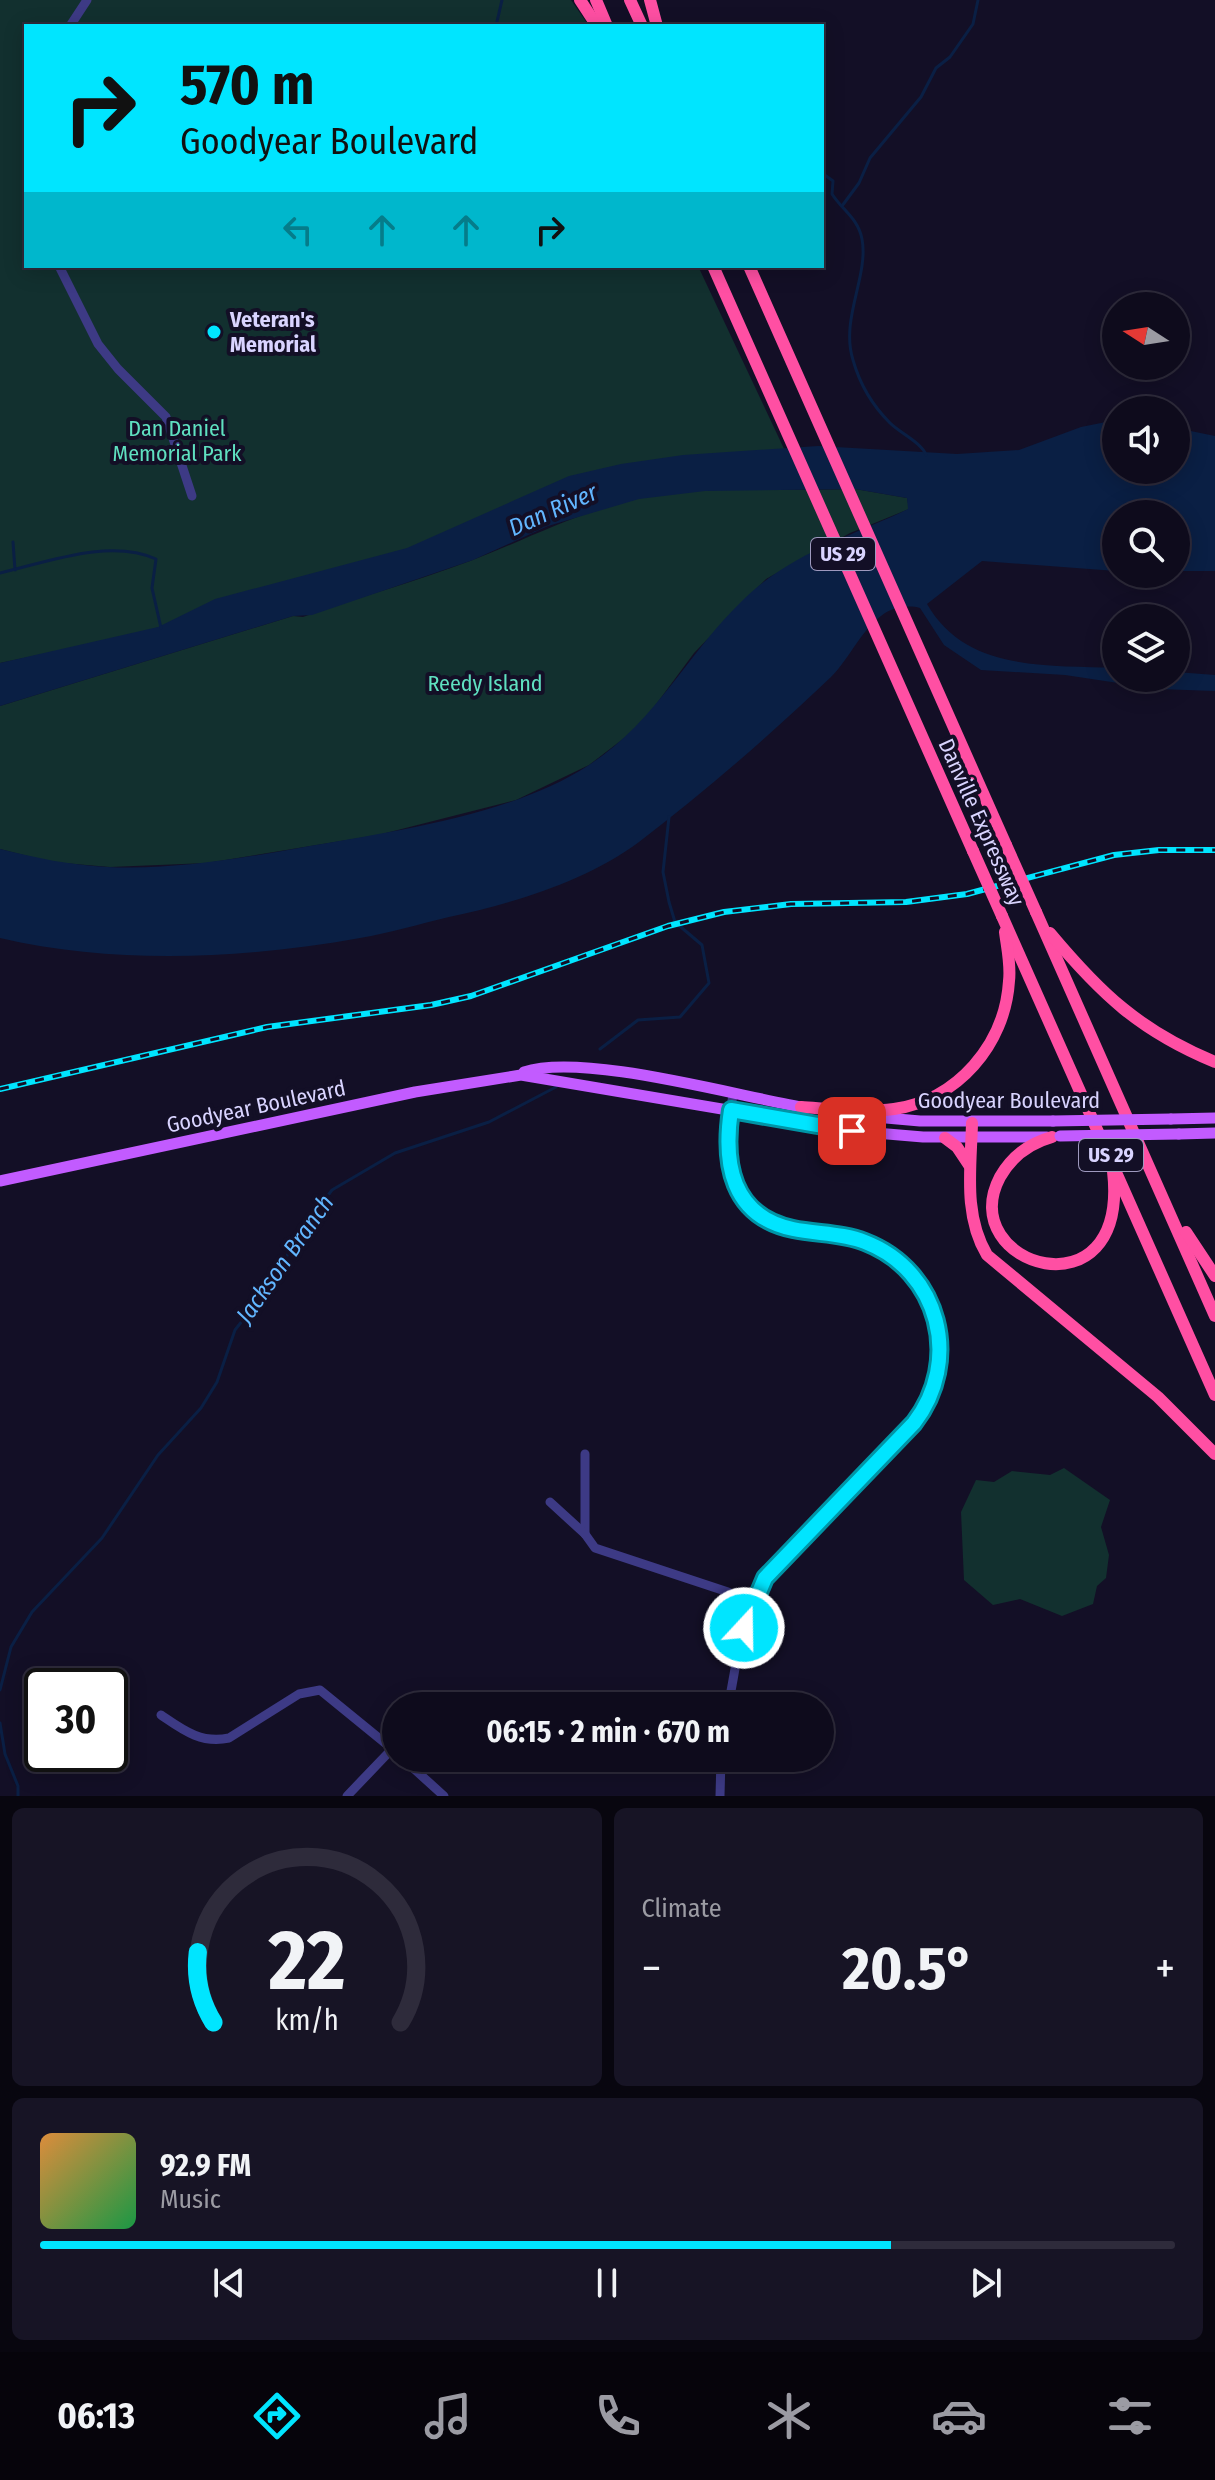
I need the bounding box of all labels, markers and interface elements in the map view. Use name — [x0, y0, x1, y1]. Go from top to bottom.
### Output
text: 570 m — [180, 52, 315, 119]
icon: right — [48, 56, 152, 160]
text: Goodyear Boulevard — [180, 120, 478, 164]
icon: left — [276, 208, 320, 252]
icon: ahead — [360, 208, 404, 252]
icon: ahead — [444, 208, 488, 252]
icon: right — [528, 208, 572, 252]
north arrow — [1102, 292, 1190, 380]
map controls — [1102, 292, 1190, 692]
place label: Veteran's Memorial — [229, 306, 317, 358]
marker: Veteran's Memorial — [205, 323, 223, 341]
button: sound — [1102, 396, 1190, 484]
park label: Dan Daniel Memorial Park — [113, 415, 242, 467]
water label: Dan River — [504, 478, 602, 542]
button: search — [1102, 500, 1190, 588]
road number: US 29 — [811, 538, 875, 570]
button: layers — [1102, 604, 1190, 692]
park label: Reedy Island — [427, 670, 543, 697]
street label: Danville Expressway — [933, 734, 1031, 910]
street label: Goodyear Boulevard — [164, 1074, 348, 1139]
street label: Goodyear Boulevard — [918, 1087, 1100, 1114]
pin — [818, 1097, 886, 1165]
icon: arrive — [830, 1109, 874, 1153]
road number: US 29 — [1079, 1139, 1143, 1171]
water label: Jackson Branch — [229, 1189, 340, 1330]
position arrow — [702, 1586, 786, 1670]
speed limit sign: 30 — [24, 1668, 128, 1772]
text: 06:15 · 2 min · 670 m — [486, 1714, 730, 1750]
text: Climate — [642, 1893, 722, 1924]
text: 22 — [267, 1911, 345, 2011]
text: 20.5° — [842, 1933, 974, 2005]
text: − — [642, 1942, 661, 1995]
text: + — [1155, 1942, 1175, 1995]
text: km/h — [275, 2003, 339, 2038]
text: 92.9 FM — [160, 2148, 251, 2184]
text: Music — [160, 2184, 221, 2215]
icon: previous — [207, 2261, 251, 2305]
icon: pause — [585, 2261, 629, 2305]
icon: next — [964, 2261, 1008, 2305]
icon: directions — [249, 2388, 305, 2444]
icon: music — [420, 2388, 476, 2444]
icon: phone — [590, 2388, 646, 2444]
icon: climate — [761, 2388, 817, 2444]
icon: car — [931, 2388, 987, 2444]
icon: filters — [1102, 2388, 1158, 2444]
text: 06:13 — [57, 2394, 135, 2438]

